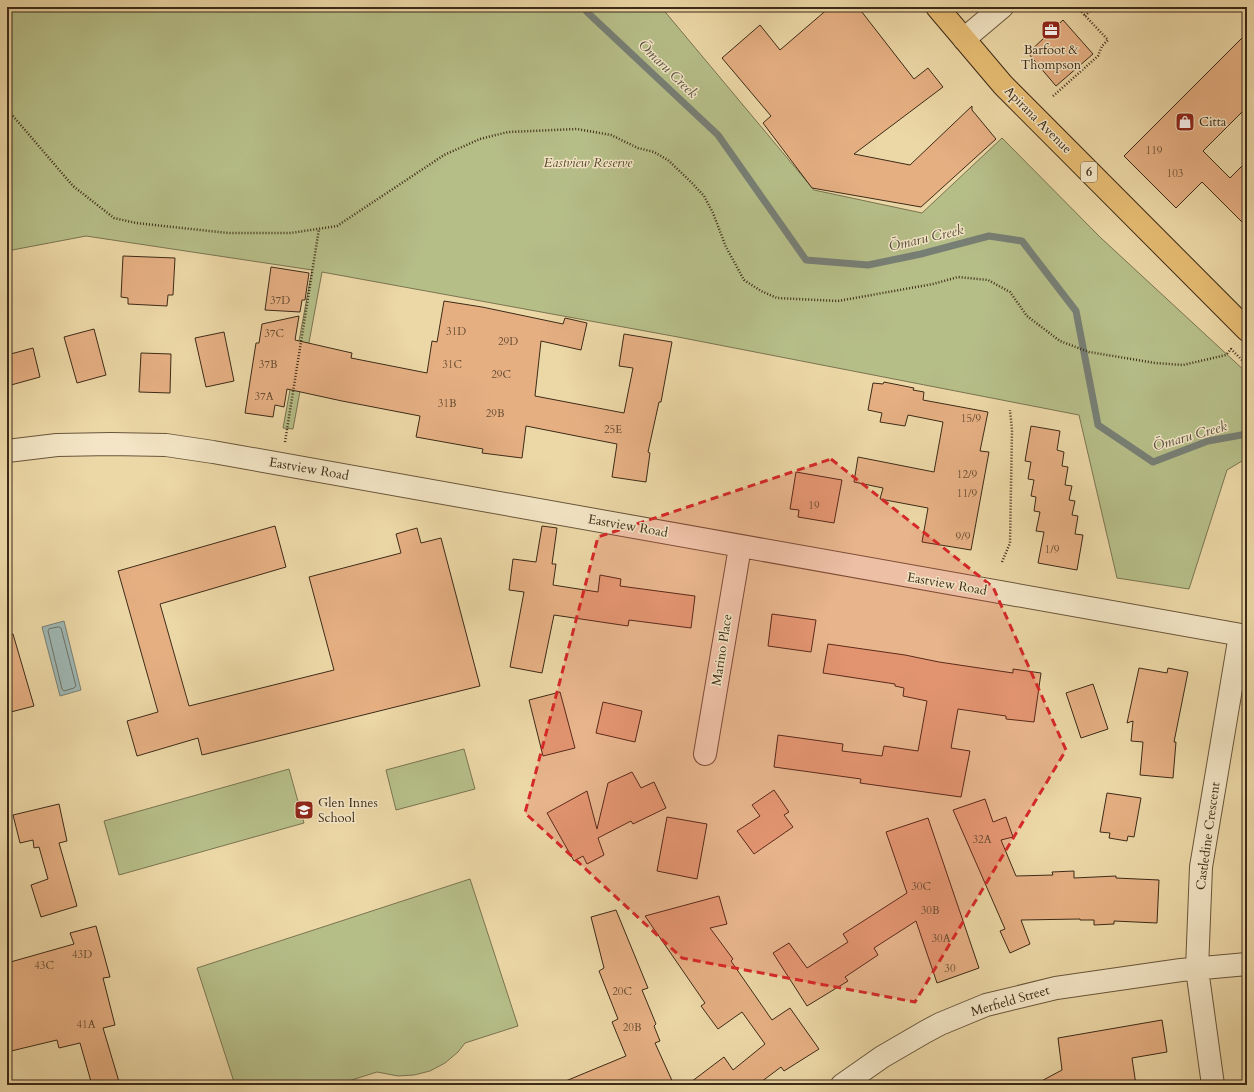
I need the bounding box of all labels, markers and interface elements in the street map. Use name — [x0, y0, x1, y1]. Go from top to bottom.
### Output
office icon: Barfoot & Thompson — [1040, 19, 1062, 41]
water label: Ōmaru Creek — [634, 36, 702, 102]
place label: Barfoot & Thompson — [1021, 41, 1082, 74]
street label: Apirana Avenue — [1000, 82, 1076, 158]
shop icon: Citta — [1174, 111, 1196, 133]
place label: Citta — [1199, 113, 1227, 131]
house number: 119 — [1146, 143, 1163, 158]
park label: Eastview Reserve — [544, 154, 633, 172]
road number: 6 — [1081, 162, 1097, 182]
house number: 103 — [1167, 166, 1184, 181]
water label: Ōmaru Creek — [887, 220, 965, 256]
house number: 37D — [270, 293, 290, 308]
house number: 31D — [446, 324, 466, 339]
house number: 37C — [264, 326, 284, 341]
house number: 29D — [498, 334, 518, 349]
house number: 37B — [259, 357, 277, 372]
house number: 31C — [442, 357, 462, 372]
house number: 29C — [491, 367, 511, 382]
house number: 37A — [254, 389, 274, 404]
house number: 31B — [438, 396, 456, 411]
house number: 29B — [486, 406, 504, 421]
house number: 15/9 — [961, 411, 982, 426]
water label: Ōmaru Creek — [1151, 416, 1229, 456]
house number: 25E — [604, 422, 622, 437]
street label: Eastview Road — [268, 453, 350, 485]
house number: 12/9 — [957, 467, 978, 482]
house number: 11/9 — [957, 486, 978, 501]
house number: 19 — [808, 498, 820, 513]
street label: Eastview Road — [587, 510, 669, 542]
house number: 9/9 — [956, 529, 971, 544]
house number: 1/9 — [1045, 542, 1060, 557]
street label: Eastview Road — [906, 568, 988, 600]
street label: Marino Place — [707, 613, 737, 687]
street label: Castledine Crescent — [1192, 781, 1224, 891]
place label: Glen Innes School — [318, 794, 378, 827]
school or university icon: Glen Innes School — [293, 799, 315, 821]
house number: 32A — [972, 832, 992, 847]
house number: 30C — [911, 879, 931, 894]
house number: 30B — [921, 903, 939, 918]
house number: 30A — [931, 931, 951, 946]
house number: 43D — [72, 947, 92, 962]
house number: 43C — [34, 958, 54, 973]
house number: 30 — [944, 961, 956, 976]
street label: Merfield Street — [969, 981, 1051, 1021]
house number: 20C — [612, 984, 632, 999]
house number: 41A — [76, 1017, 96, 1032]
house number: 20B — [623, 1020, 641, 1035]

